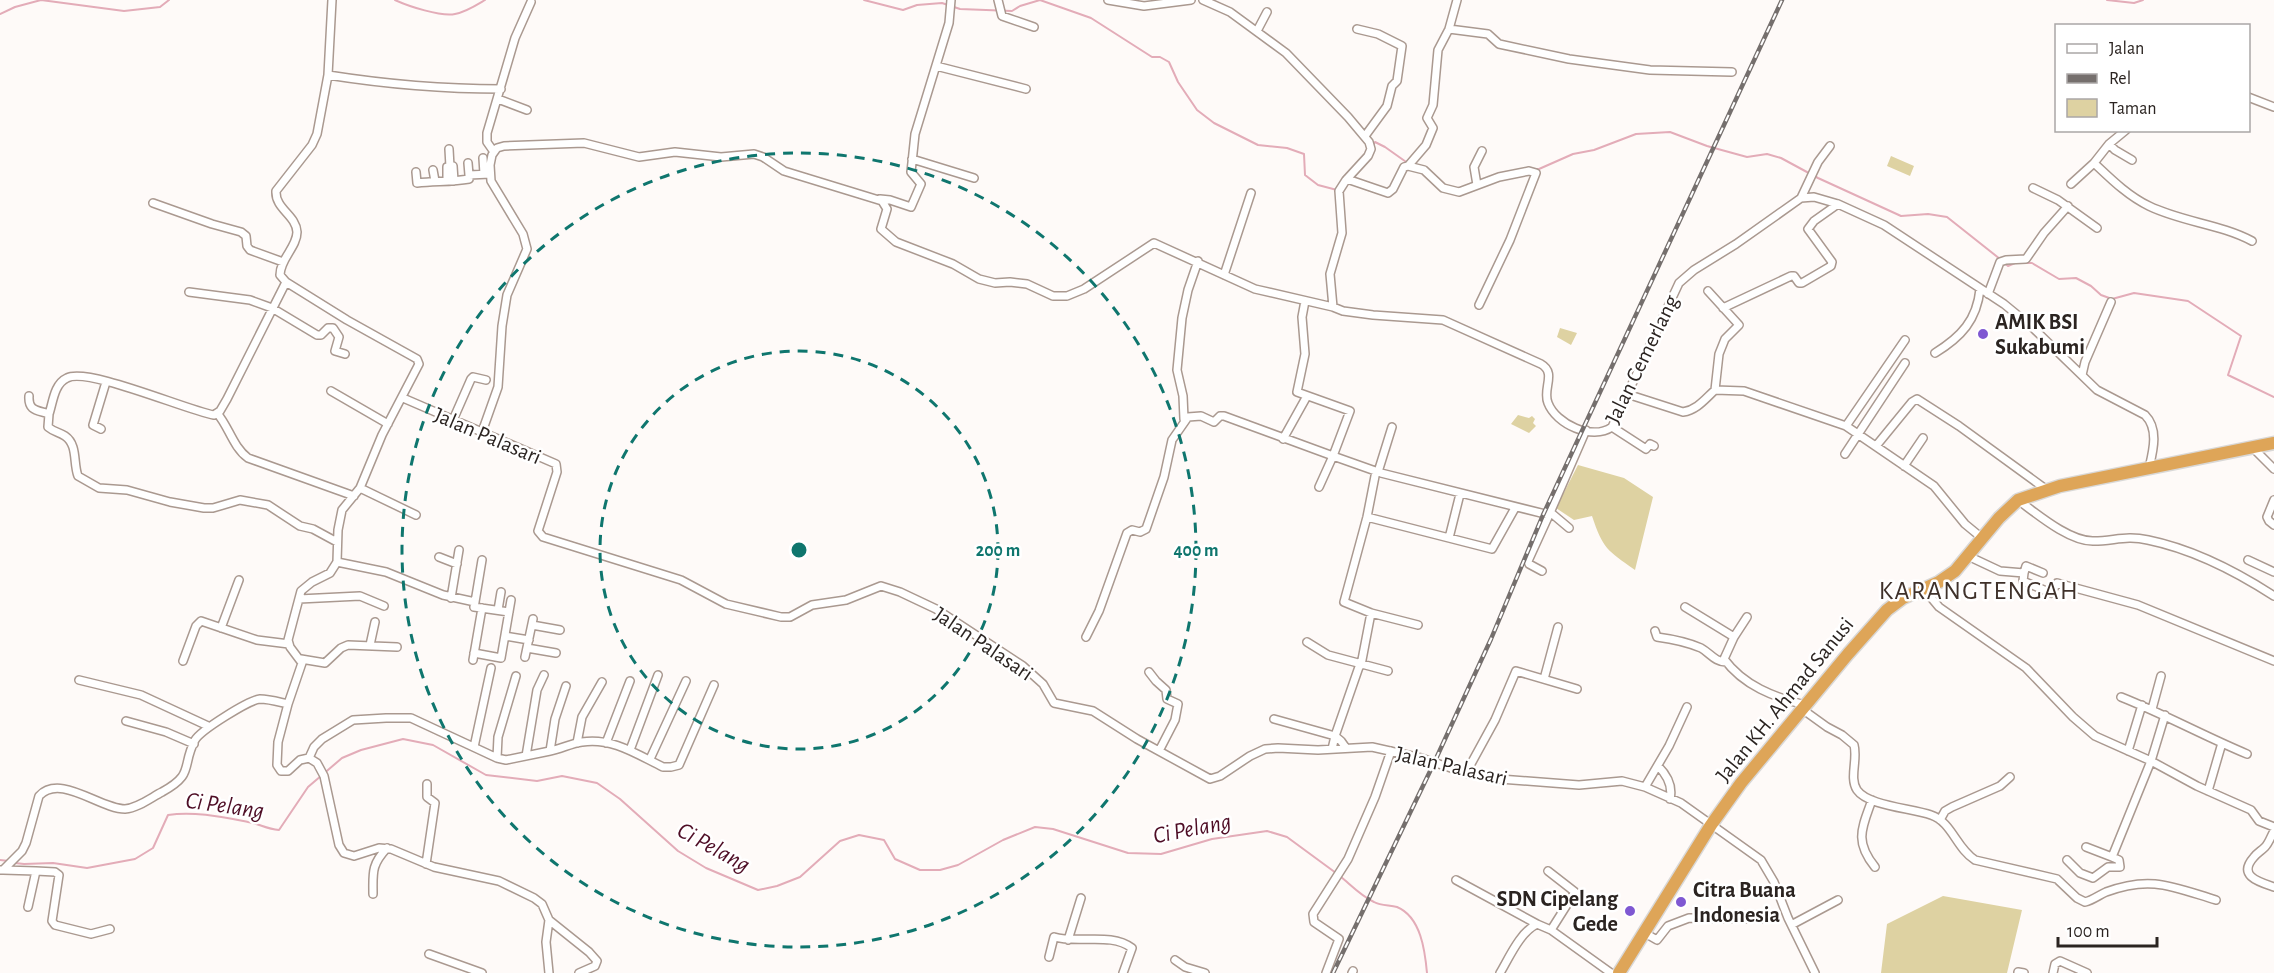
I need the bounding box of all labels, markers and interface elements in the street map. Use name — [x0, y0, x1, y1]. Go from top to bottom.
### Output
legend — [2055, 24, 2250, 132]
text: Jalan — [2109, 40, 2144, 58]
text: Rel — [2109, 70, 2131, 88]
text: Taman — [2109, 100, 2157, 118]
street label: Jalan Cemerlang — [1601, 291, 1683, 427]
place label: AMIK BSI Sukabumi — [1995, 311, 2085, 358]
marker: AMIK BSI Sukabumi — [1976, 327, 1990, 341]
street label: Jalan Palasari — [431, 404, 544, 468]
centre of rings — [789, 540, 809, 560]
text: 200 m — [976, 542, 1020, 560]
text: 400 m — [1173, 542, 1219, 560]
district label: KARANGTENGAH — [1879, 578, 2079, 604]
street label: Jalan Palasari — [930, 603, 1037, 685]
street label: Jalan KH. Ahmad Sanusi — [1712, 613, 1858, 786]
street label: Jalan Palasari — [1394, 742, 1510, 790]
water label: Ci Pelang — [184, 789, 266, 823]
water label: Ci Pelang — [1151, 810, 1233, 848]
water label: Ci Pelang — [673, 818, 754, 878]
place label: Citra Buana Indonesia — [1693, 879, 1796, 926]
place label: SDN Cipelang Gede — [1497, 888, 1619, 935]
marker: Citra Buana Indonesia — [1674, 895, 1688, 909]
marker: SDN Cipelang Gede — [1623, 904, 1637, 918]
scale bar — [2058, 910, 2157, 948]
text: 100 m — [2067, 923, 2110, 941]

